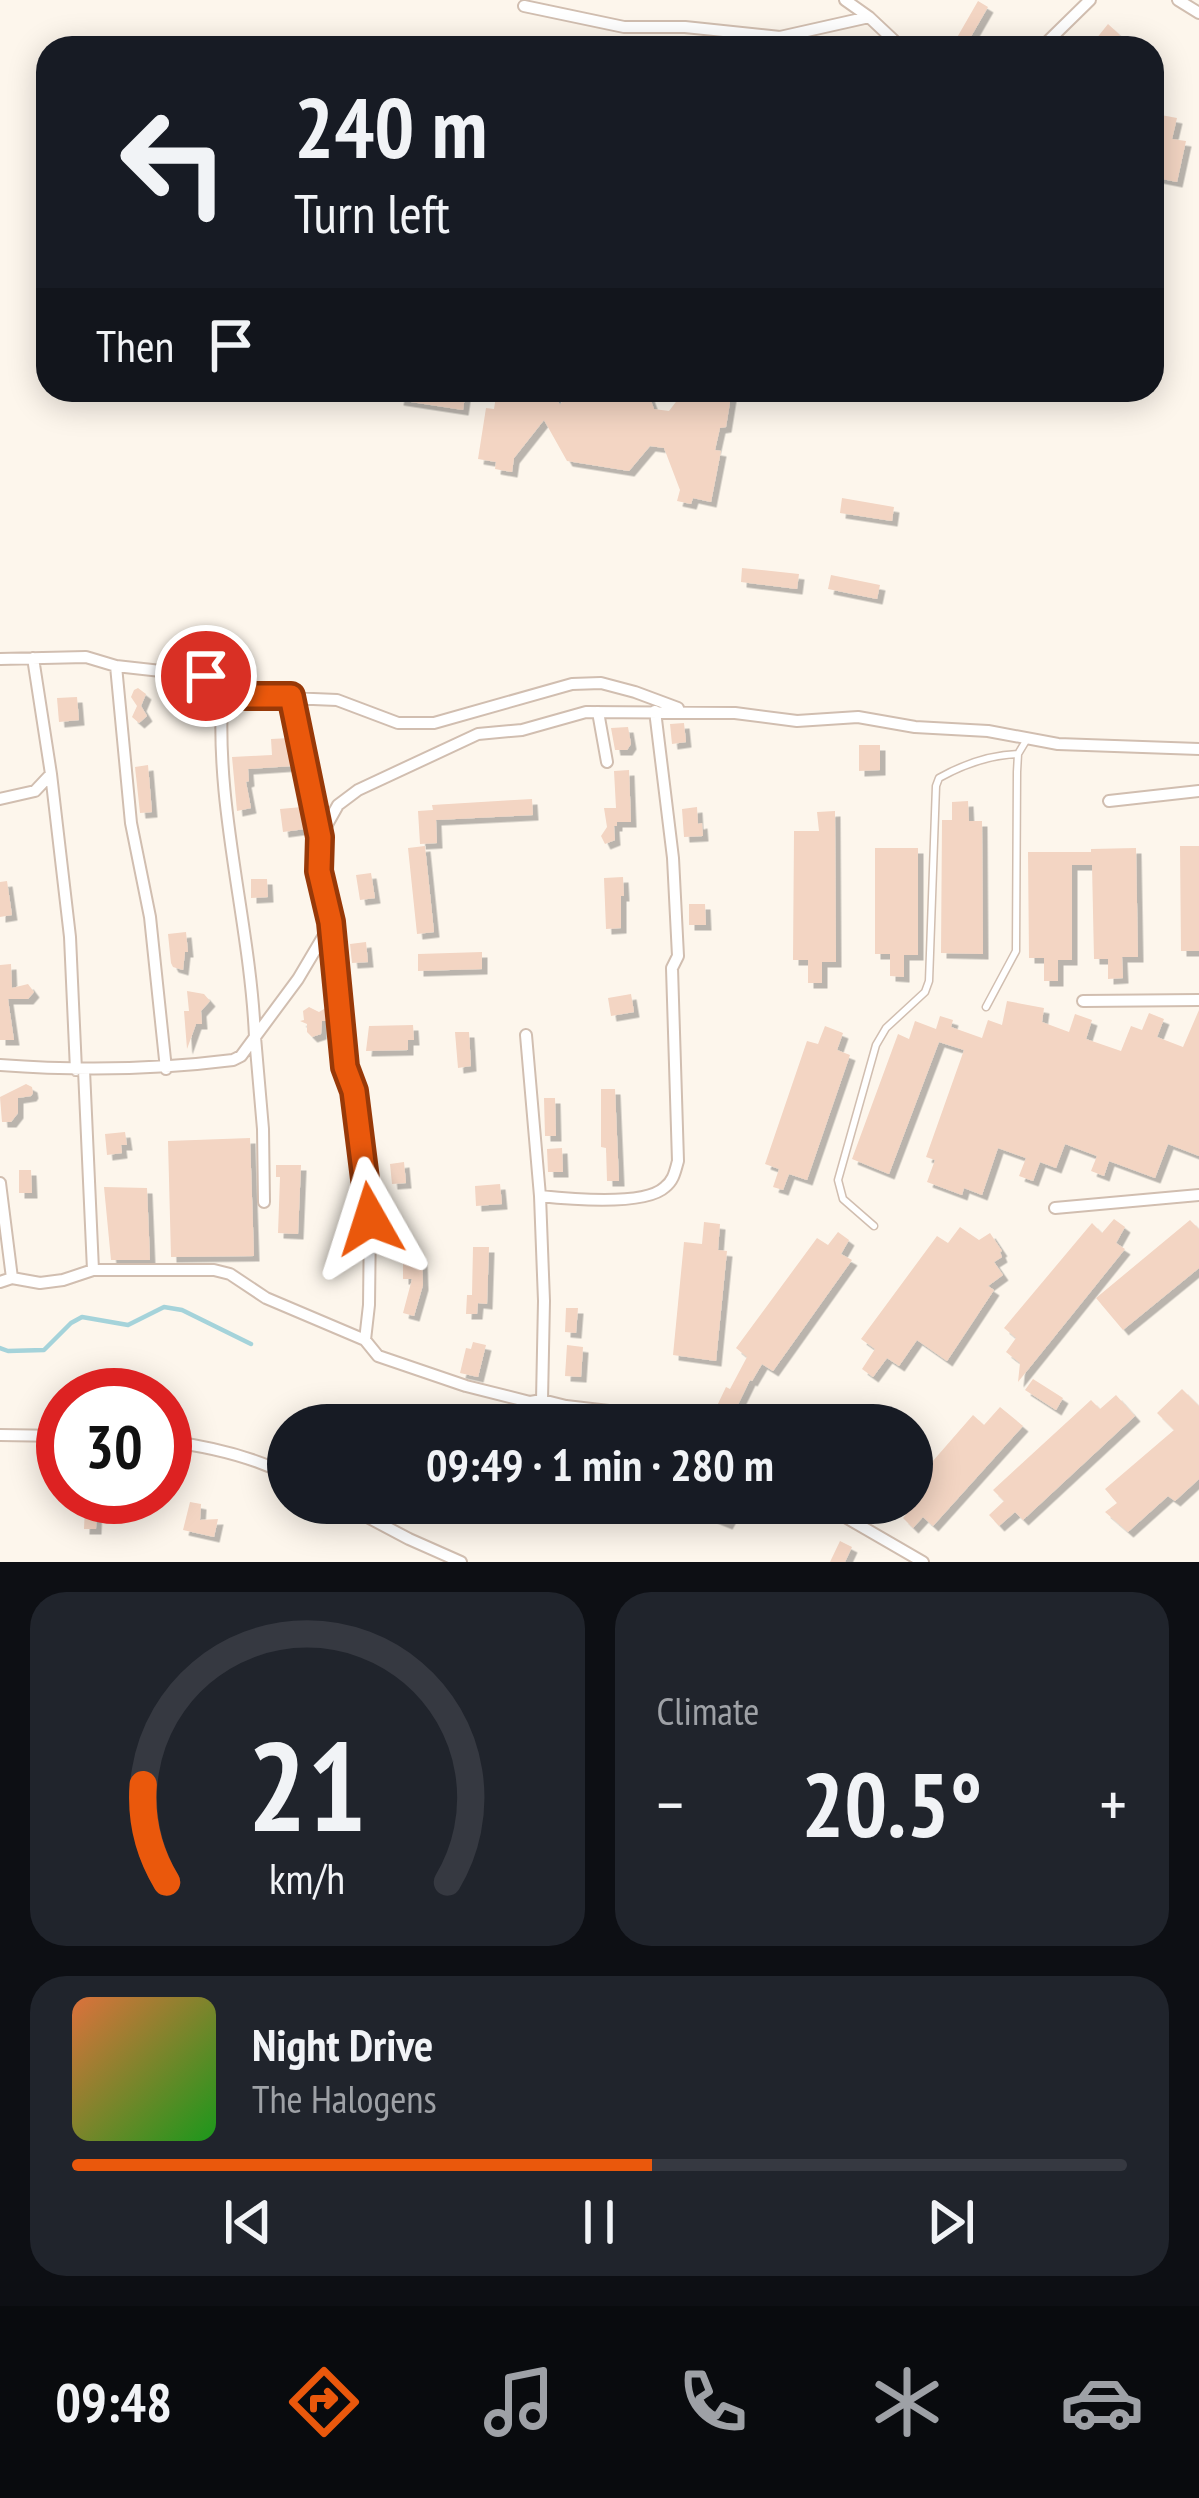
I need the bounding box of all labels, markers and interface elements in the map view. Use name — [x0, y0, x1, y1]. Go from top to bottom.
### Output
text: 240 m — [294, 72, 487, 181]
icon: left — [96, 84, 252, 240]
text: Turn left — [294, 178, 450, 248]
icon: arrive — [198, 312, 264, 378]
text: Then — [96, 316, 174, 374]
pin — [155, 625, 257, 727]
icon: arrive — [173, 643, 239, 709]
position arrow — [307, 1156, 433, 1282]
speed limit sign: 30 — [36, 1368, 192, 1524]
text: 09:49 · 1 min · 280 m — [426, 1435, 774, 1493]
text: Climate — [657, 1685, 759, 1736]
text: 21 — [248, 1704, 367, 1865]
text: 20.5° — [801, 1745, 982, 1862]
text: − — [657, 1761, 684, 1846]
text: + — [1100, 1761, 1127, 1846]
text: km/h — [269, 1850, 345, 1906]
text: Night Drive — [252, 2015, 433, 2073]
text: The Halogens — [252, 2073, 437, 2124]
icon: previous — [215, 2189, 281, 2255]
icon: pause — [566, 2189, 632, 2255]
icon: next — [918, 2189, 984, 2255]
icon: directions — [282, 2360, 366, 2444]
icon: music — [477, 2360, 561, 2444]
icon: phone — [671, 2360, 755, 2444]
icon: climate — [865, 2360, 949, 2444]
icon: car — [1060, 2360, 1144, 2444]
text: 09:48 — [55, 2367, 172, 2437]

